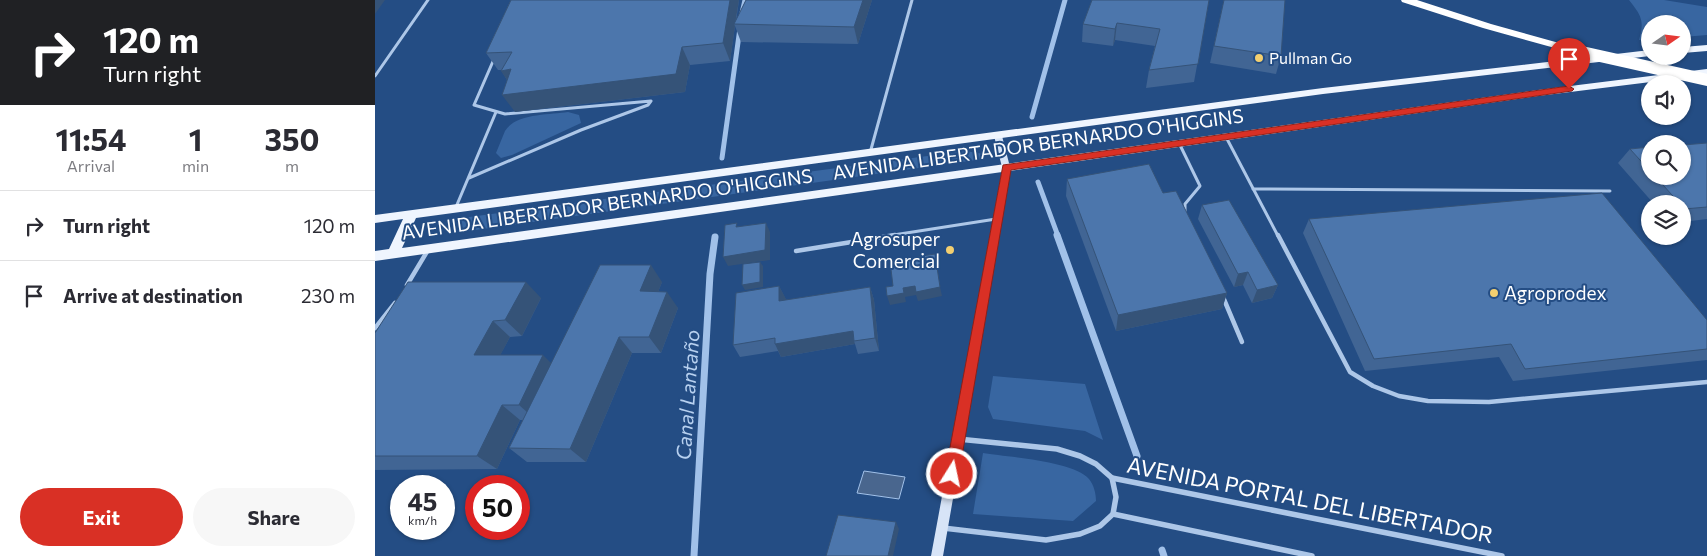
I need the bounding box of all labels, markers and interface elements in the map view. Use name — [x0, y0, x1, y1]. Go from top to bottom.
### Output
north arrow — [1641, 15, 1691, 65]
map controls — [1641, 15, 1691, 245]
text: 120 m — [103, 17, 199, 60]
icon: right — [20, 20, 85, 85]
pin — [1548, 38, 1590, 89]
icon: arrive — [1555, 45, 1583, 73]
place label: Pullman Go — [1269, 48, 1352, 67]
marker: Pullman Go — [1253, 52, 1265, 64]
text: Turn right — [103, 60, 201, 87]
button: sound — [1641, 75, 1691, 125]
street label: AVENIDA LIBERTADOR BERNARDO O'HIGGINS — [831, 103, 1245, 184]
text: 11:54 — [55, 120, 126, 157]
text: 1 — [189, 120, 202, 157]
text: 350 — [265, 120, 320, 157]
button: search — [1641, 135, 1691, 185]
text: Arrival — [67, 156, 115, 175]
text: min — [182, 156, 209, 175]
text: m — [285, 156, 299, 175]
street label: AVENIDA LIBERTADOR BERNARDO O'HIGGINS — [400, 163, 814, 244]
button: layers — [1641, 195, 1691, 245]
icon: right — [20, 212, 48, 240]
text: Turn right — [63, 214, 150, 237]
text: 120 m — [304, 214, 355, 237]
place label: Agrosuper Comercial — [850, 227, 940, 272]
marker: Agrosuper Comercial — [944, 244, 956, 256]
place label: Agroprodex — [1504, 281, 1607, 304]
icon: arrive — [20, 282, 48, 310]
text: Arrive at destination — [63, 284, 243, 307]
text: 230 m — [301, 284, 355, 307]
marker: Agroprodex — [1488, 287, 1500, 299]
water label: Canal Lantaño — [670, 329, 704, 461]
position arrow — [925, 447, 977, 499]
street label: AVENIDA PORTAL DEL LIBERTADOR — [1125, 451, 1496, 548]
speed limit sign: 50 — [465, 475, 530, 540]
text: 45 — [408, 486, 437, 516]
button: Exit — [20, 488, 183, 546]
button: Share — [193, 488, 355, 546]
text: km/h — [408, 513, 437, 527]

